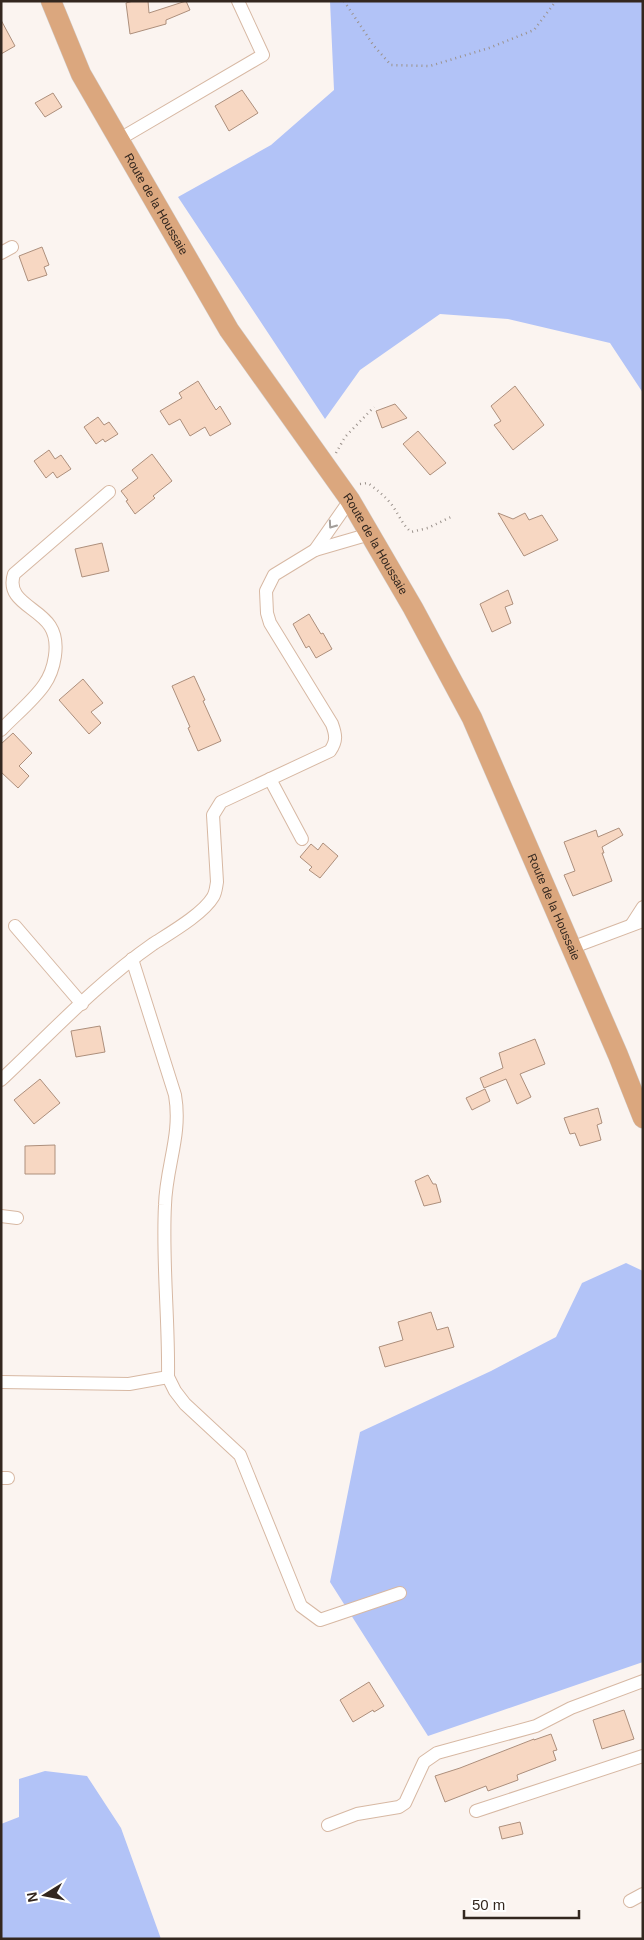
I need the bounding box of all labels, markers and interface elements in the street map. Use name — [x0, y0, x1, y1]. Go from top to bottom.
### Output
street label: Route de la Houssaie — [121, 151, 191, 257]
street label: Route de la Houssaie — [340, 490, 411, 597]
one-way arrow — [329, 519, 338, 529]
street label: Route de la Houssaie — [525, 851, 583, 963]
north arrow — [20, 1870, 70, 1920]
scale bar — [464, 1888, 579, 1920]
text: N — [23, 1891, 41, 1904]
text: 50 m — [472, 1896, 505, 1913]

